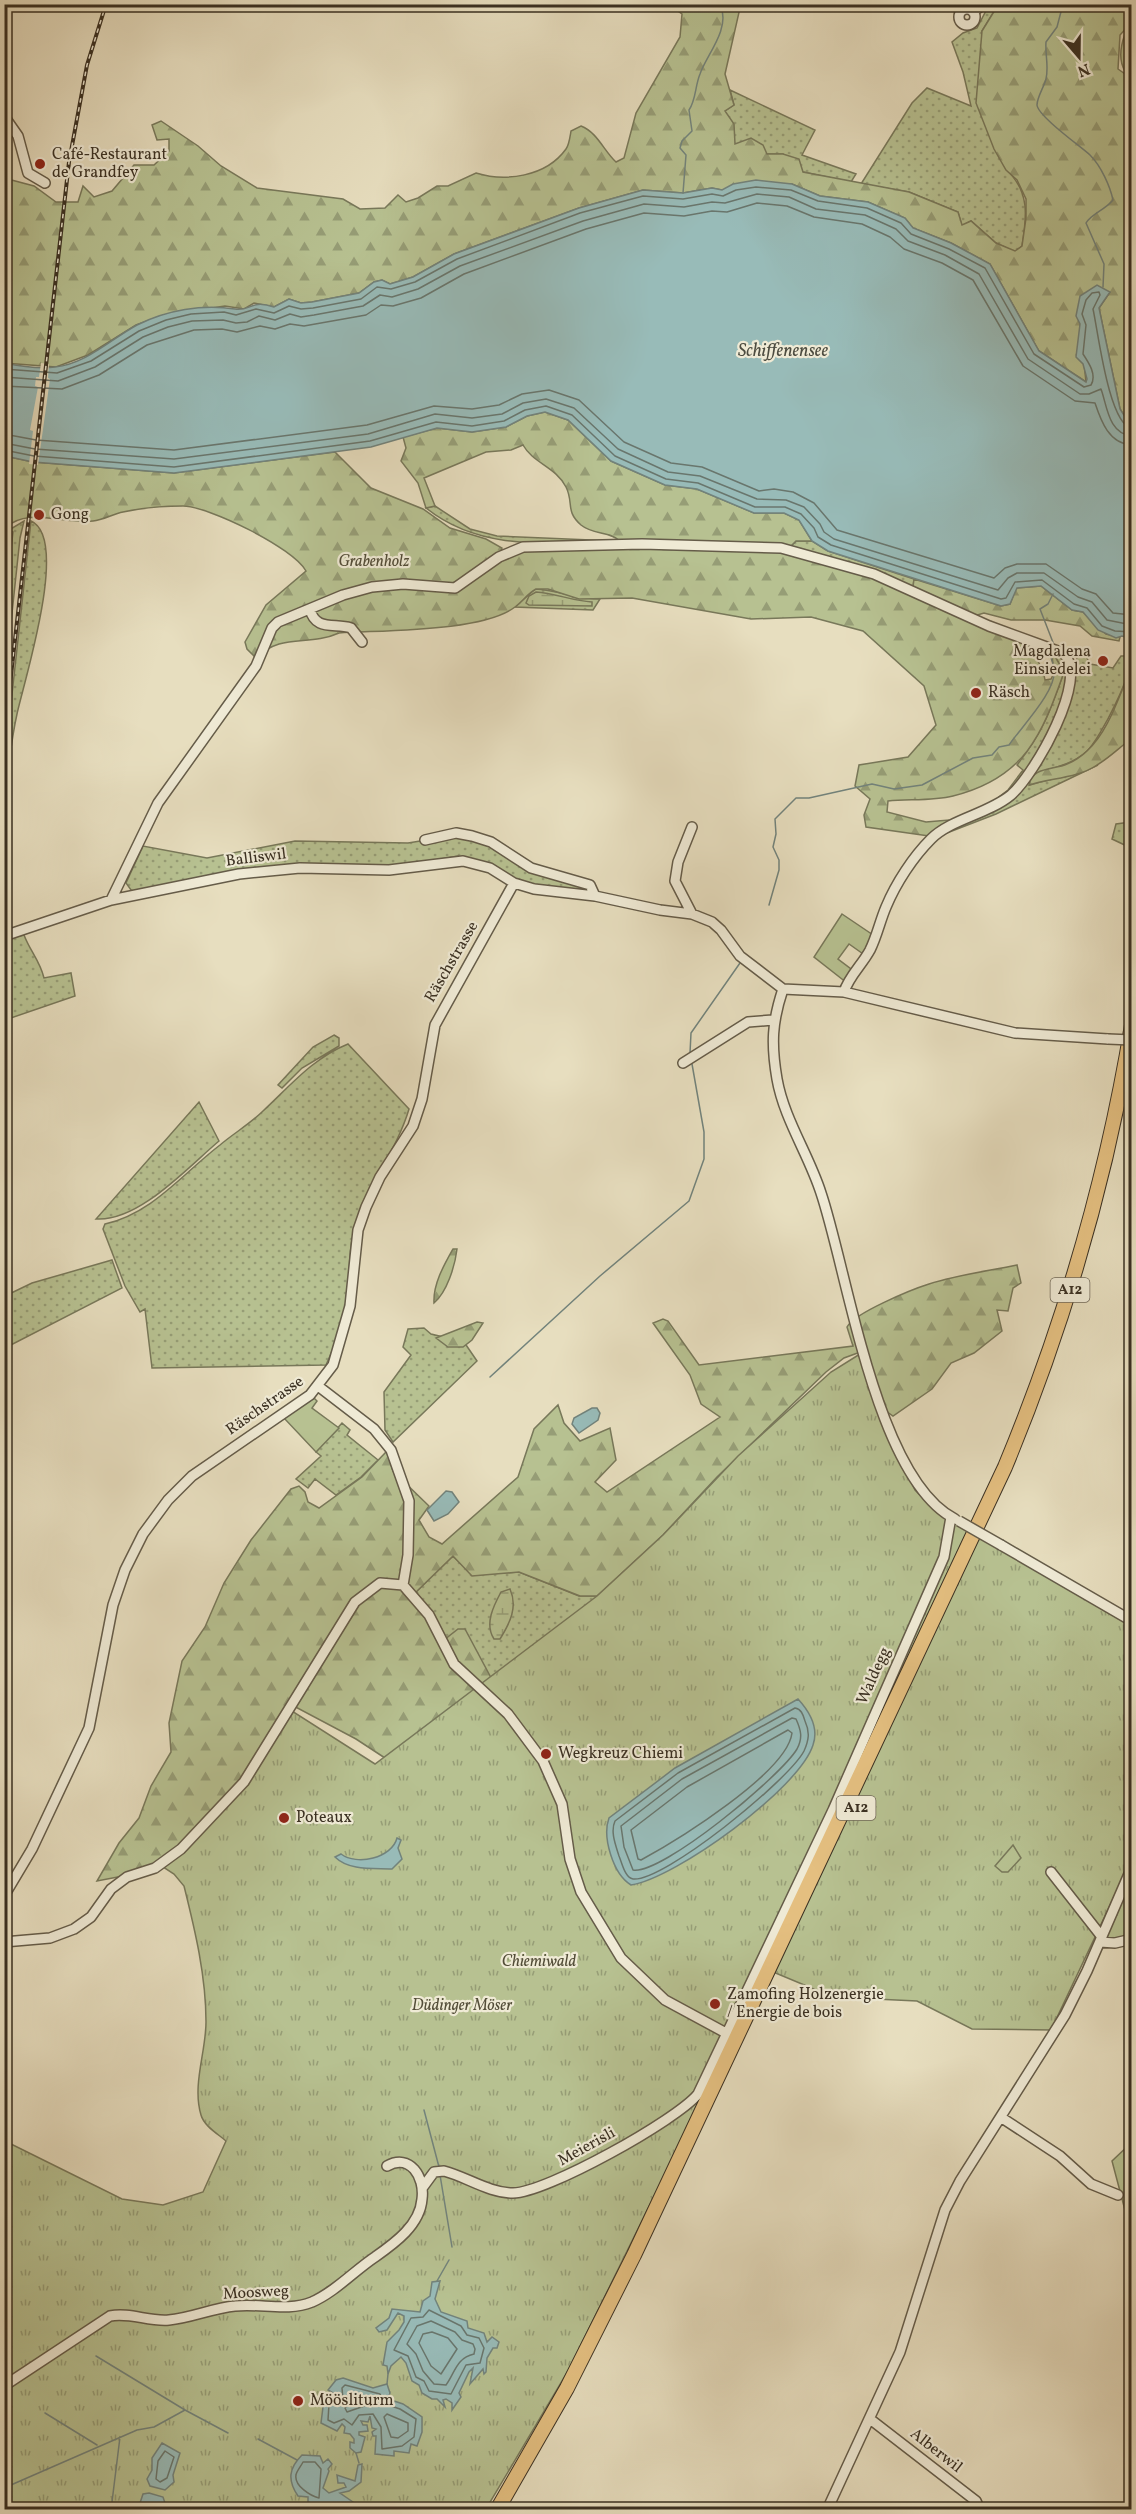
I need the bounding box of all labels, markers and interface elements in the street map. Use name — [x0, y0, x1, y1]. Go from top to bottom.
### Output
north arrow — [1049, 27, 1109, 87]
text: N — [1074, 57, 1093, 82]
place label: Café-Restaurant de Grandfey — [52, 144, 168, 184]
marker: Café-Restaurant de Grandfey — [33, 157, 47, 171]
water label: Schiffenensee — [738, 339, 828, 364]
place label: Gong — [51, 504, 89, 526]
marker: Gong — [32, 508, 46, 522]
park label: Grabenholz — [339, 551, 410, 573]
place label: Magdalena Einsiedelei — [1013, 641, 1091, 681]
marker: Magdalena Einsiedelei — [1096, 654, 1110, 668]
place label: Räsch — [988, 682, 1030, 704]
marker: Räsch — [969, 686, 983, 700]
street label: Balliswil — [224, 843, 288, 873]
street label: Räschstrasse — [420, 917, 484, 1007]
road number: A12 — [1050, 1278, 1090, 1302]
street label: Räschstrasse — [222, 1371, 308, 1441]
street label: Waldegg — [852, 1644, 896, 1708]
place label: Wegkreuz Chiemi — [558, 1743, 683, 1765]
marker: Wegkreuz Chiemi — [539, 1747, 553, 1761]
road number: A12 — [836, 1796, 876, 1820]
place label: Poteaux — [296, 1807, 352, 1829]
marker: Poteaux — [277, 1811, 291, 1825]
park label: Chiemiwald — [502, 1951, 576, 1973]
place label: Zamofing Holzenergie / Energie de bois — [727, 1984, 884, 2024]
park label: Düdinger Möser — [412, 1995, 513, 2017]
marker: Zamofing Holzenergie / Energie de bois — [708, 1997, 722, 2011]
street label: Meierisli — [554, 2122, 620, 2172]
street label: Moosweg — [222, 2280, 290, 2306]
place label: Möösliturm — [310, 2390, 394, 2412]
marker: Möösliturm — [291, 2394, 305, 2408]
street label: Alberwil — [905, 2424, 967, 2479]

